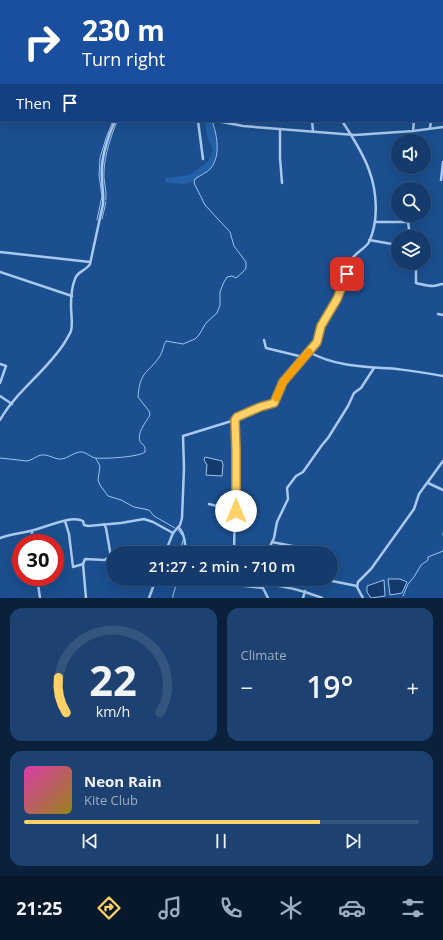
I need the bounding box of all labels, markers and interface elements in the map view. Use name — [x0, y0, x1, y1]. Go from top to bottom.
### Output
text: 230 m — [82, 11, 165, 49]
icon: right — [16, 16, 68, 68]
text: Turn right — [82, 47, 165, 71]
icon: arrive — [59, 92, 81, 114]
text: Then — [16, 93, 51, 113]
map controls — [391, 134, 431, 270]
button: sound — [391, 134, 431, 174]
button: search — [391, 182, 431, 222]
button: layers — [391, 230, 431, 270]
pin — [330, 257, 364, 291]
icon: arrive — [336, 263, 358, 285]
position arrow — [215, 490, 257, 532]
speed limit sign: 30 — [12, 534, 64, 586]
text: 21:27 · 2 min · 710 m — [149, 556, 295, 576]
text: Climate — [241, 646, 286, 664]
text: 22 — [89, 651, 137, 707]
text: 19° — [306, 666, 353, 707]
text: − — [241, 672, 253, 702]
text: + — [406, 672, 419, 702]
text: km/h — [96, 701, 131, 720]
text: Neon Rain — [84, 771, 162, 791]
text: Kite Club — [84, 791, 138, 809]
icon: previous — [79, 830, 101, 852]
icon: pause — [210, 830, 232, 852]
icon: next — [342, 830, 364, 852]
icon: directions — [95, 894, 123, 922]
icon: music — [156, 894, 184, 922]
icon: phone — [217, 894, 245, 922]
icon: climate — [277, 894, 305, 922]
icon: car — [338, 894, 366, 922]
icon: filters — [399, 894, 427, 922]
text: 21:25 — [16, 896, 63, 920]

